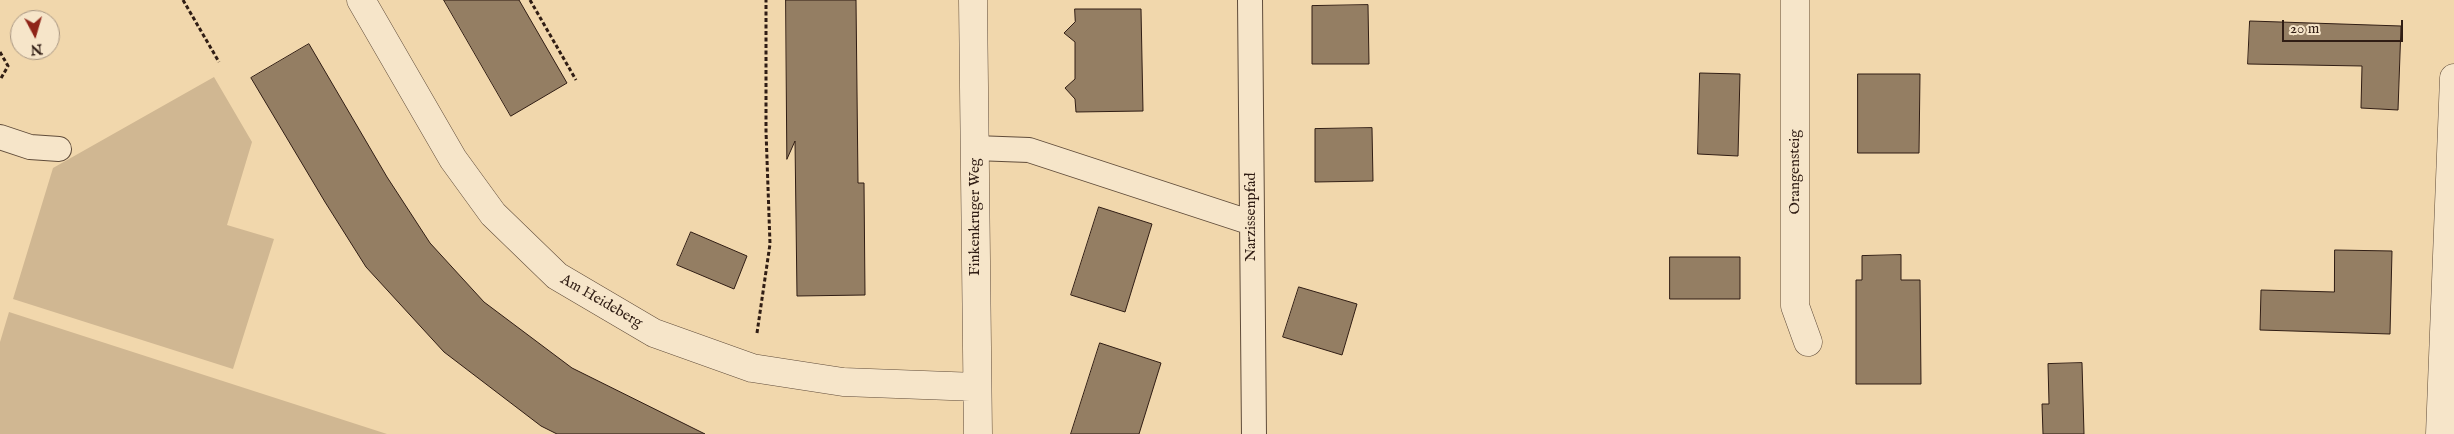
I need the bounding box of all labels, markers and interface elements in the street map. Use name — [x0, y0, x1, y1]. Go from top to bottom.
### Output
north arrow — [10, 10, 60, 60]
scale bar — [2284, 10, 2405, 42]
text: 20 m — [2290, 19, 2319, 38]
text: N — [29, 39, 43, 59]
street label: Orangensteig — [1787, 130, 1805, 214]
street label: Finkenkruger Weg — [967, 158, 985, 276]
street label: Narzissenpfad — [1243, 173, 1261, 261]
street label: Am Heideberg — [557, 271, 645, 333]

